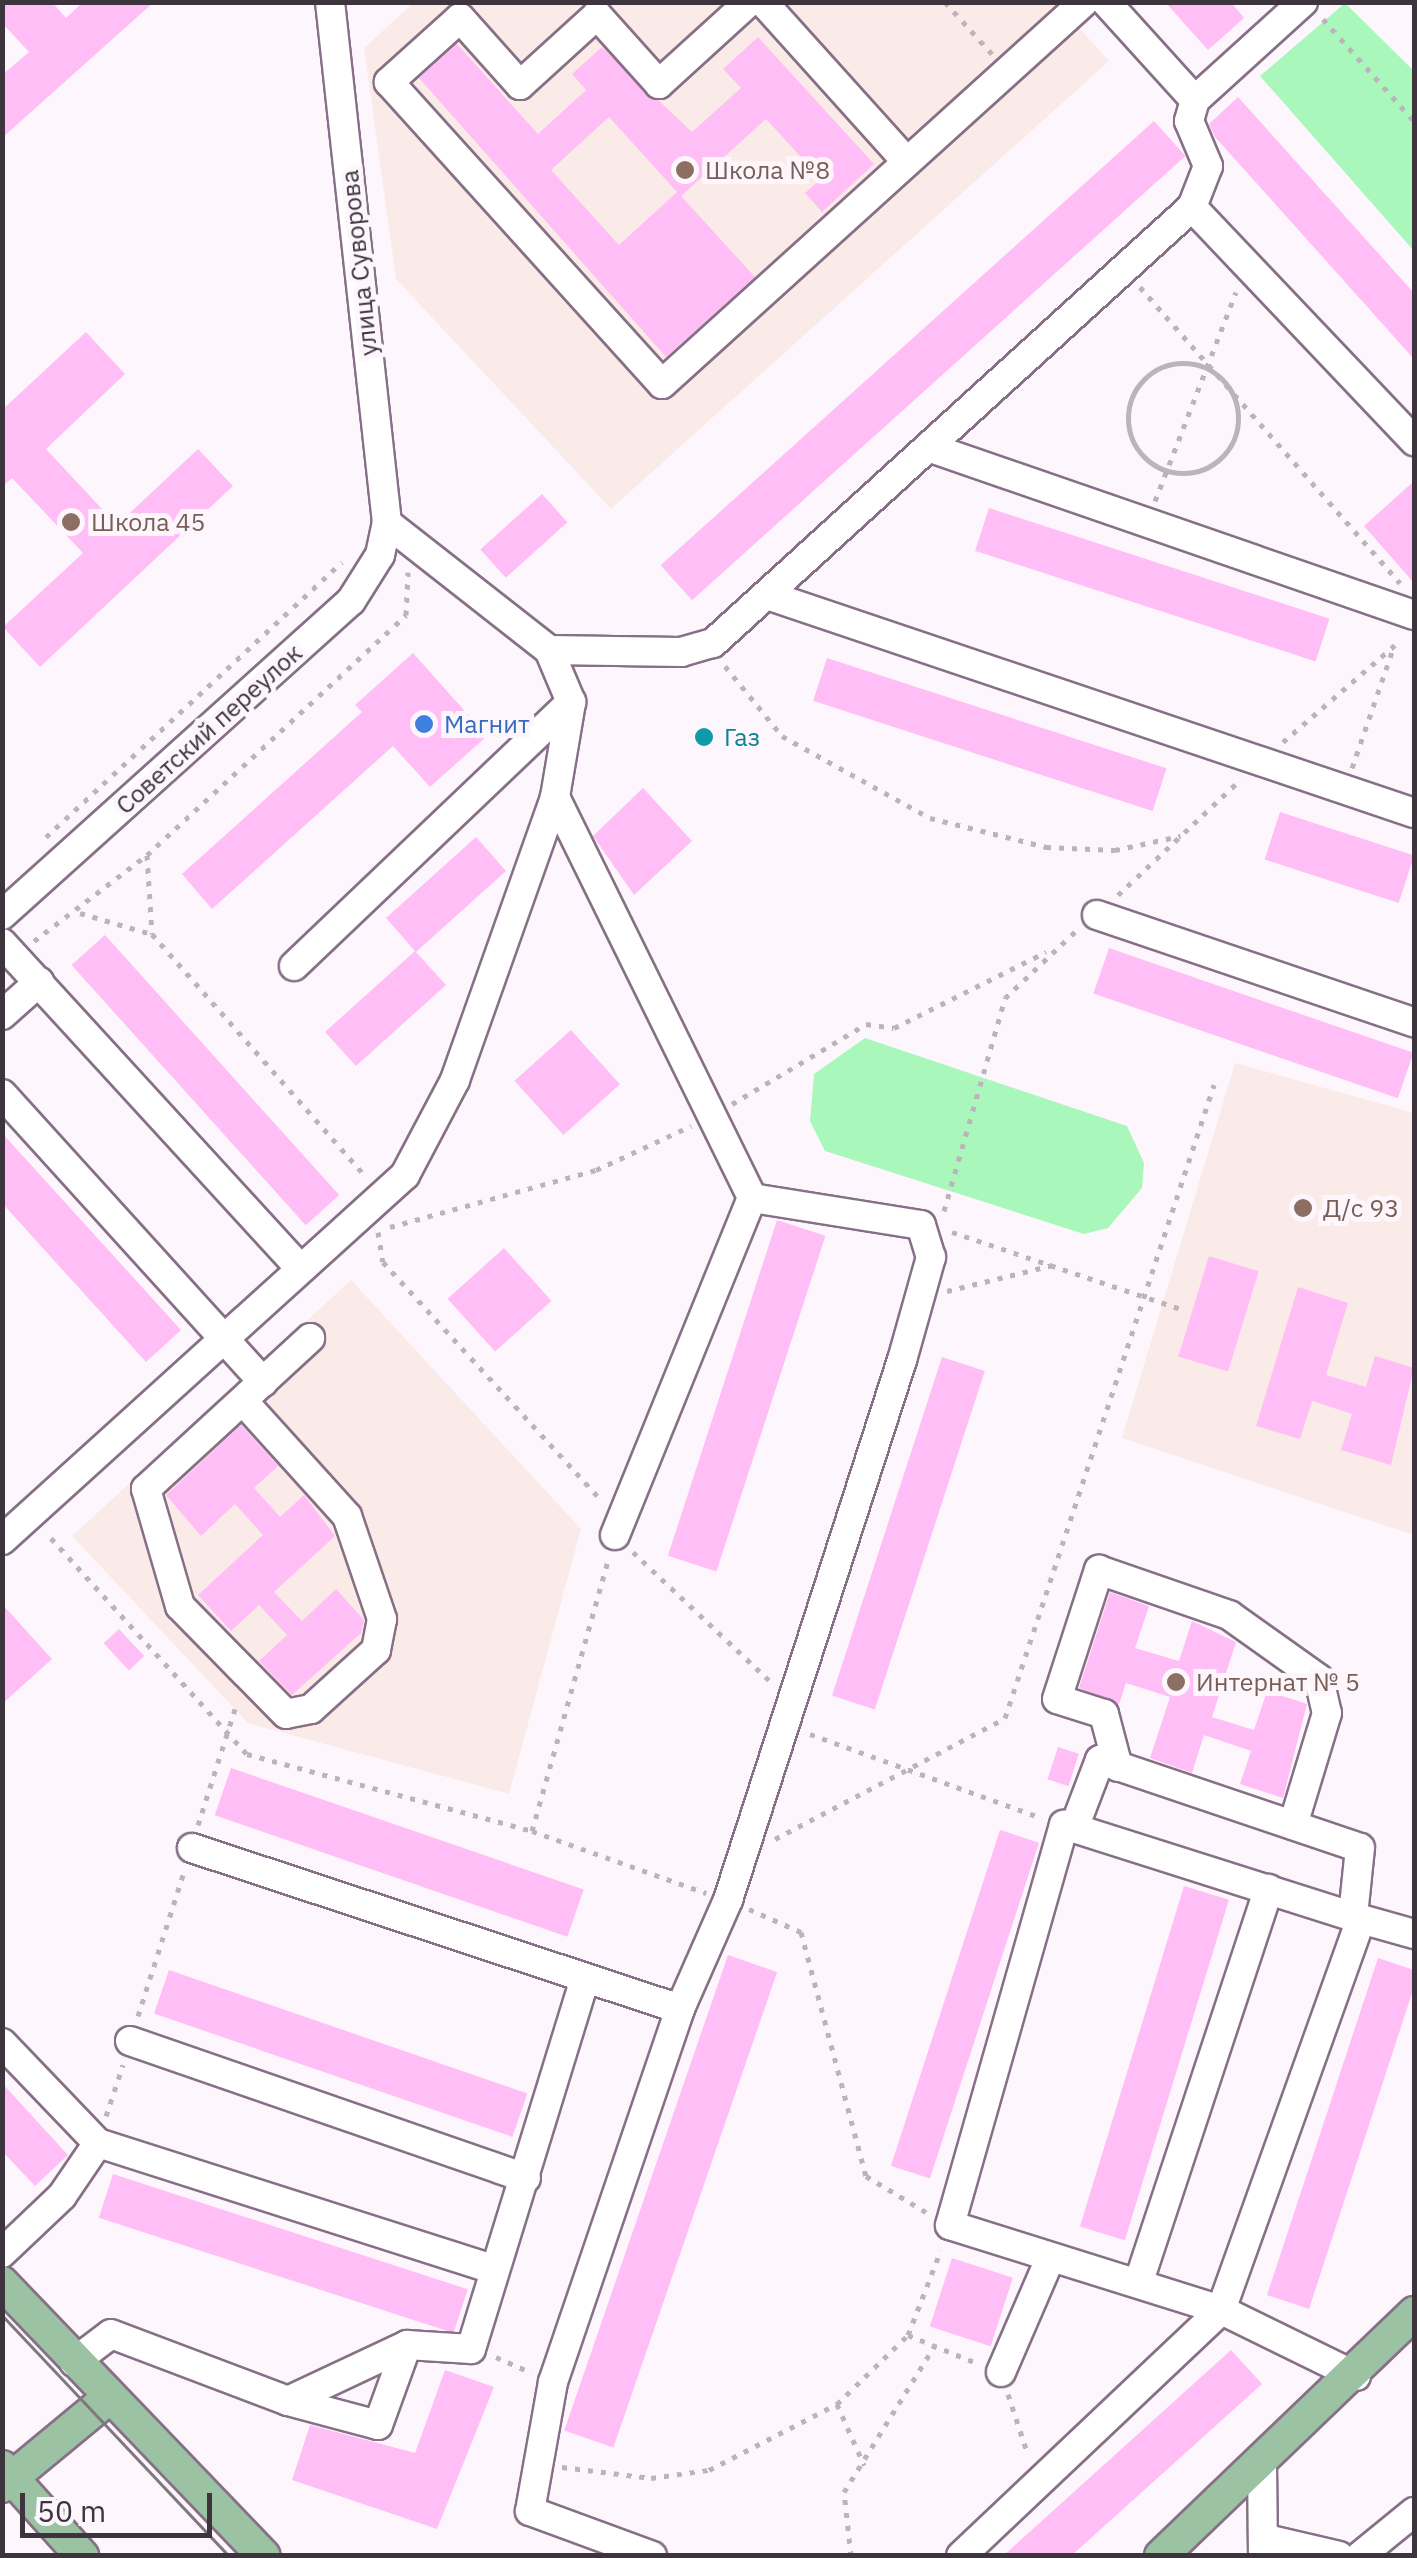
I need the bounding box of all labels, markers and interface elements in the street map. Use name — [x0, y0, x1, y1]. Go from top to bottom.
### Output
place label: Школа №8 — [705, 155, 830, 185]
marker: Школа №8 — [674, 159, 696, 181]
street label: улица Суворова — [334, 169, 384, 357]
place label: Школа 45 — [91, 507, 206, 537]
marker: Школа 45 — [60, 511, 82, 533]
street label: Советский переулок — [110, 638, 308, 820]
place label: Магнит — [444, 709, 530, 739]
marker: Магнит — [413, 713, 435, 735]
place label: Газ — [724, 722, 760, 752]
marker: Газ — [693, 726, 715, 748]
place label: Д/с 93 — [1323, 1193, 1399, 1223]
marker: Д/с 93 — [1292, 1197, 1314, 1219]
place label: Интернат № 5 — [1196, 1667, 1360, 1697]
marker: Интернат № 5 — [1165, 1671, 1187, 1693]
scale bar — [25, 2473, 218, 2535]
text: 50 m — [37, 2491, 106, 2530]

